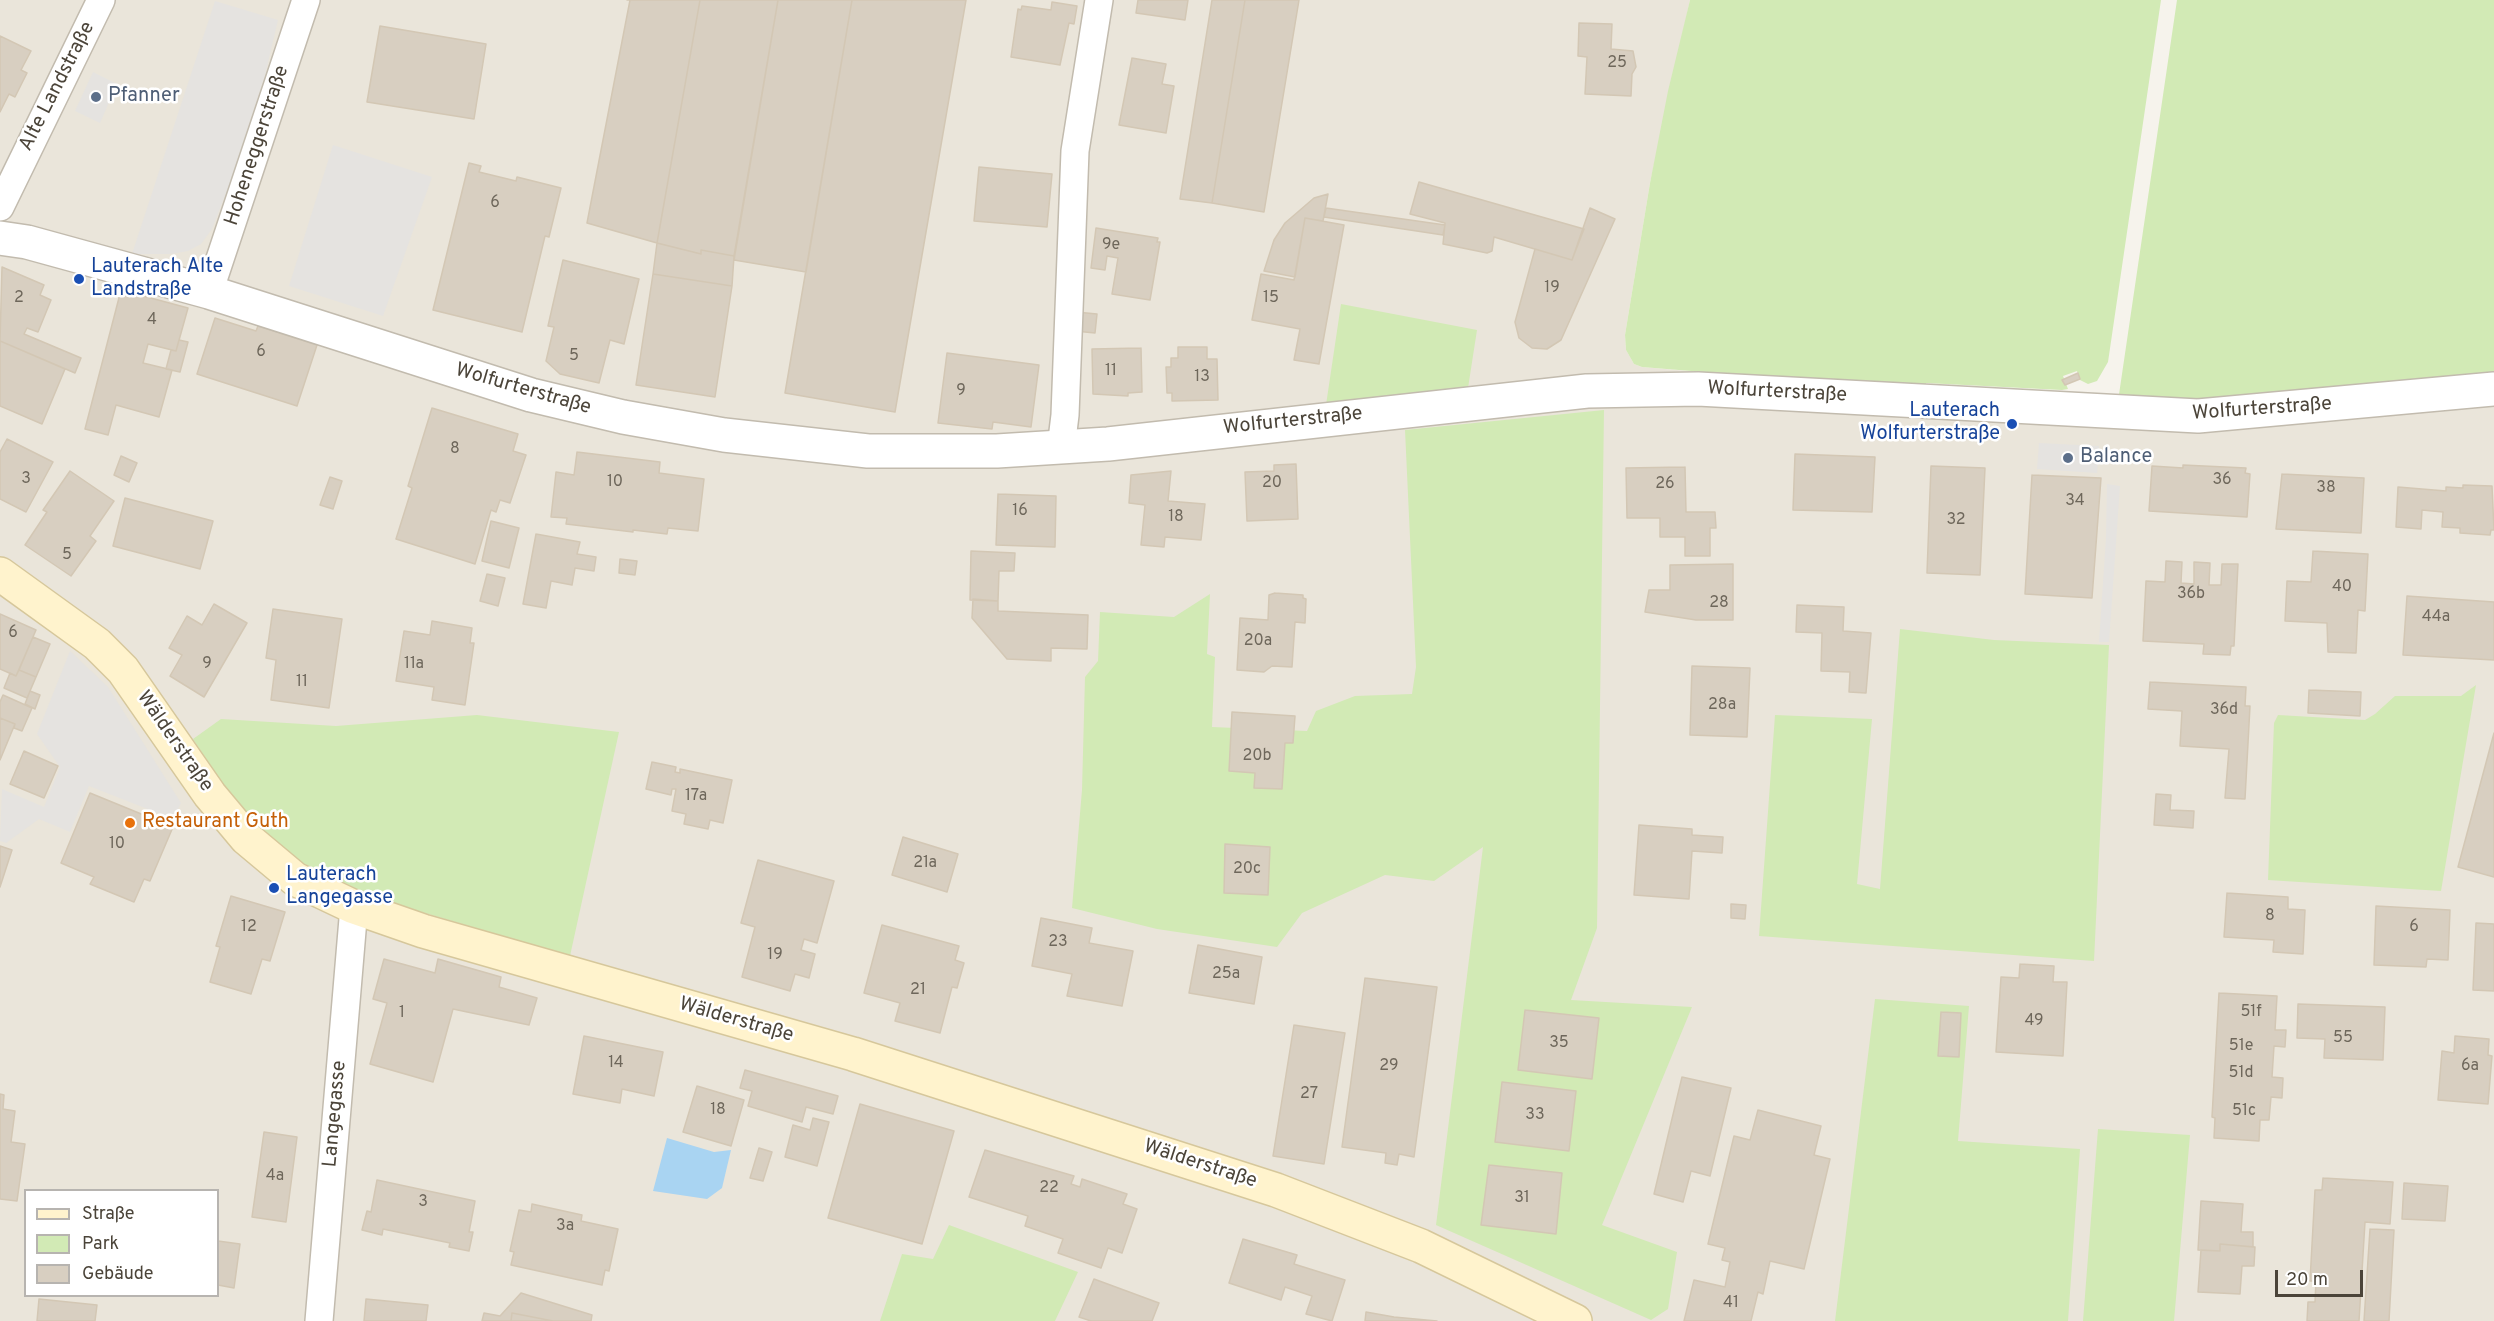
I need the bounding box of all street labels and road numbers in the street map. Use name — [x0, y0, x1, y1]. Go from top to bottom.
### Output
street label: Alte Landstraße — [15, 18, 101, 156]
street label: Hoheneggerstraße — [221, 63, 295, 229]
street label: Wolfurterstraße — [452, 359, 594, 421]
street label: Wolfurterstraße — [1706, 377, 1848, 409]
street label: Wolfurterstraße — [2191, 393, 2333, 427]
street label: Wolfurterstraße — [1222, 403, 1364, 441]
street label: Wälderstraße — [130, 687, 218, 797]
street label: Wälderstraße — [676, 993, 796, 1049]
street label: Langegasse — [319, 1060, 353, 1168]
street label: Wälderstraße — [1140, 1135, 1260, 1195]

